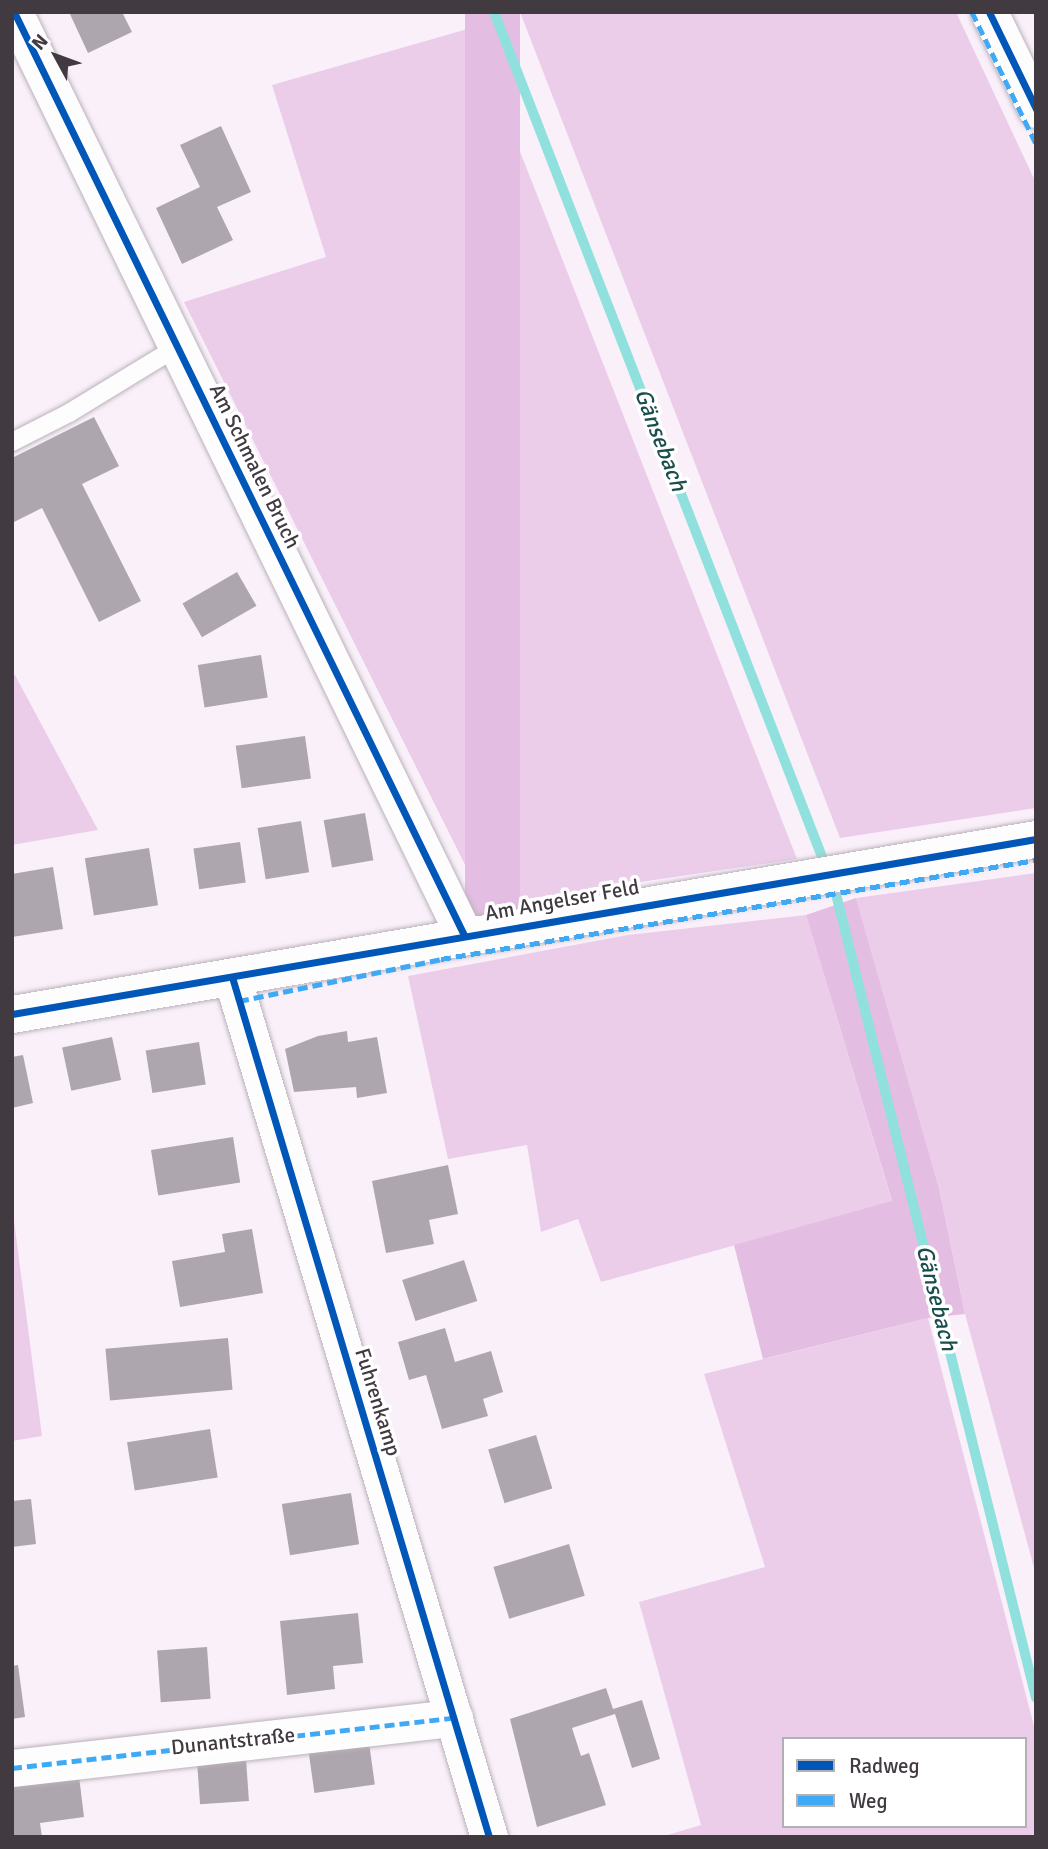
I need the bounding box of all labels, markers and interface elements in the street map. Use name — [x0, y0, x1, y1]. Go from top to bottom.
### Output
north arrow — [21, 21, 91, 91]
text: N — [27, 29, 54, 55]
street label: Am Schmalen Bruch — [204, 380, 306, 552]
water label: Gänsebach — [628, 385, 692, 495]
street label: Am Angelser Feld — [483, 874, 641, 926]
water label: Gänsebach — [910, 1242, 962, 1354]
street label: Fuhrenkamp — [350, 1345, 406, 1459]
street label: Dunantstraße — [170, 1722, 296, 1760]
legend — [782, 1737, 1027, 1828]
text: Radweg — [849, 1753, 920, 1779]
text: Weg — [849, 1788, 888, 1814]

